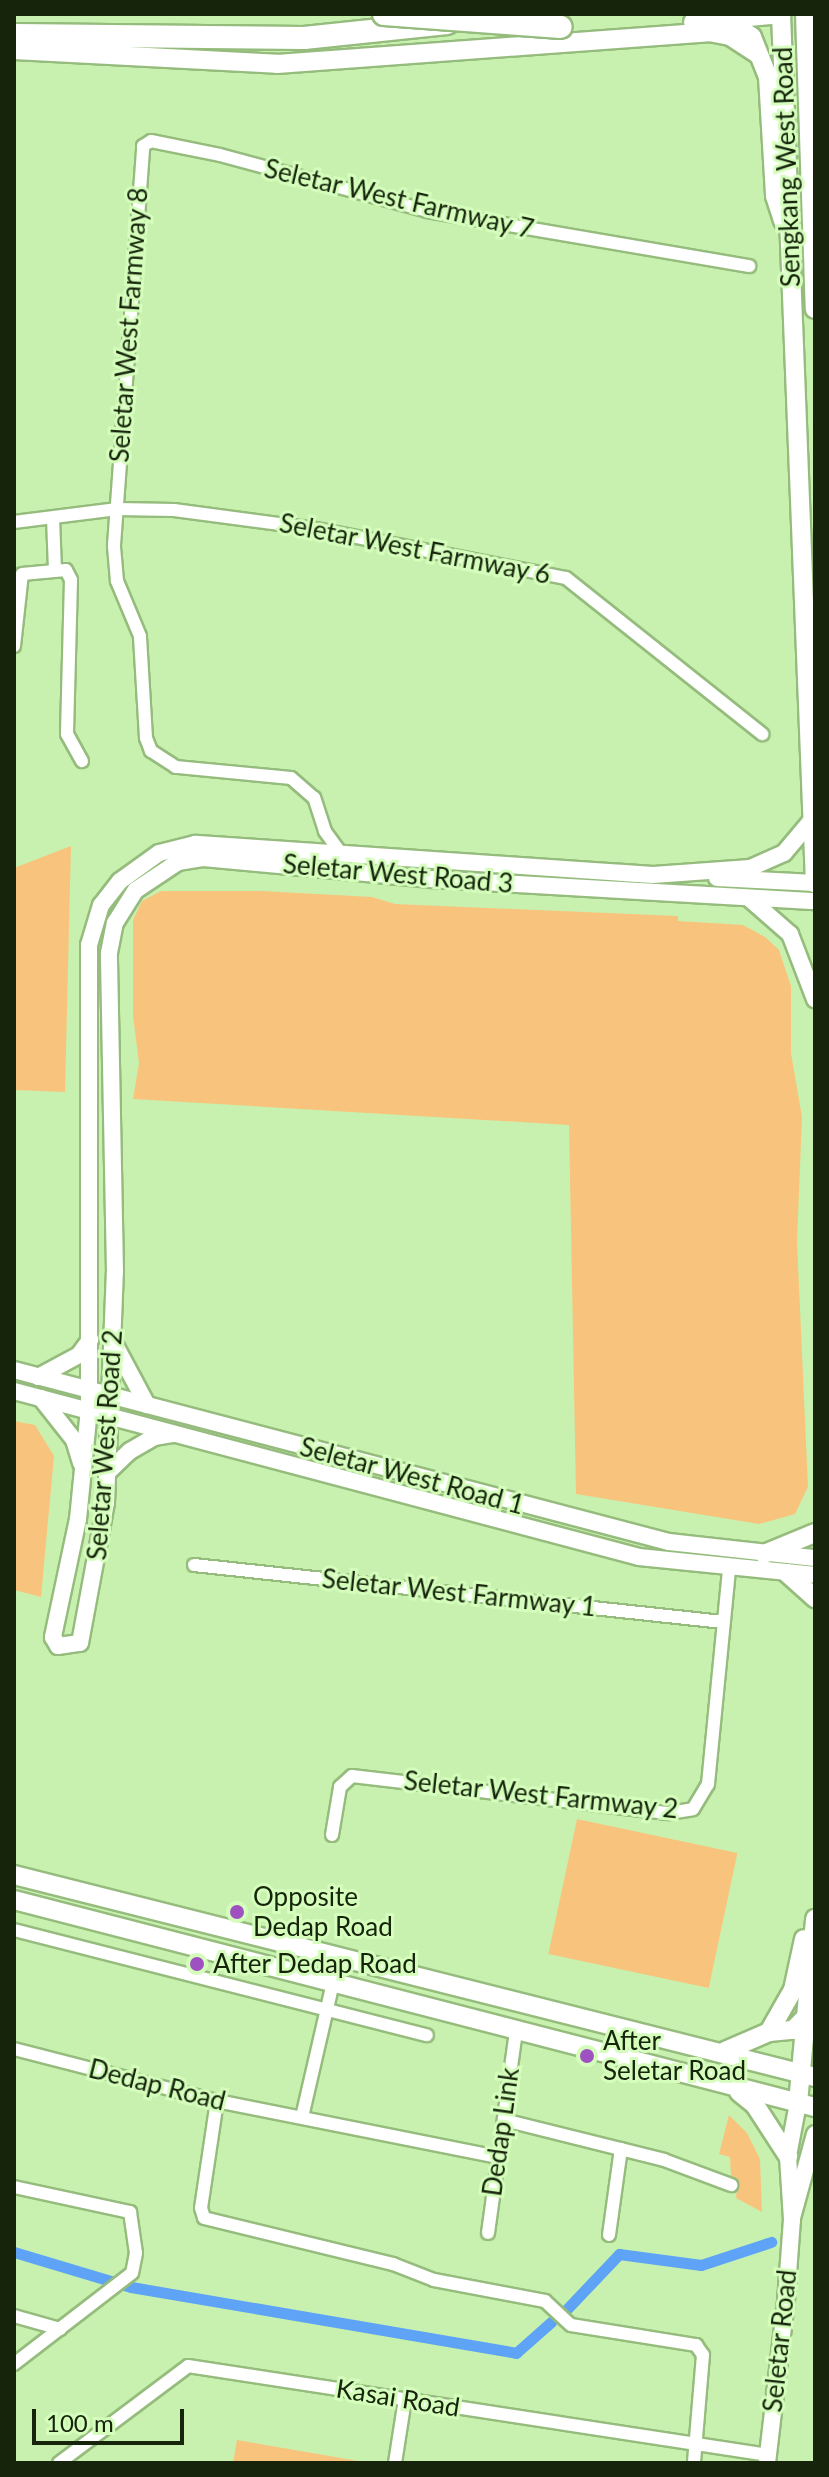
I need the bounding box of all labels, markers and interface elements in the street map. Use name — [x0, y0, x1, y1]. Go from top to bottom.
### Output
street label: Sengkang West Road — [767, 46, 807, 288]
street label: Seletar West Farmway 7 — [261, 153, 537, 245]
street label: Seletar West Farmway 8 — [104, 186, 154, 464]
street label: Seletar West Farmway 6 — [276, 507, 554, 591]
street label: Seletar West Road 3 — [281, 848, 515, 900]
street label: Seletar West Road 2 — [81, 1328, 129, 1562]
street label: Seletar West Road 1 — [296, 1431, 528, 1521]
street label: Seletar West Farmway 1 — [320, 1563, 598, 1623]
street label: Seletar West Farmway 2 — [402, 1765, 680, 1825]
place label: Opposite Dedap Road — [253, 1881, 393, 1942]
marker: Opposite Dedap Road — [228, 1903, 246, 1921]
place label: After Dedap Road — [213, 1948, 417, 1980]
marker: After Dedap Road — [188, 1955, 206, 1973]
place label: After Seletar Road — [603, 2025, 747, 2086]
marker: After Seletar Road — [578, 2047, 596, 2065]
street label: Dedap Road — [85, 2053, 229, 2117]
street label: Dedap Link — [477, 2066, 525, 2198]
street label: Seletar Road — [757, 2268, 803, 2414]
street label: Kasai Road — [334, 2373, 462, 2423]
scale bar — [36, 2393, 188, 2443]
text: 100 m — [46, 2408, 114, 2437]

